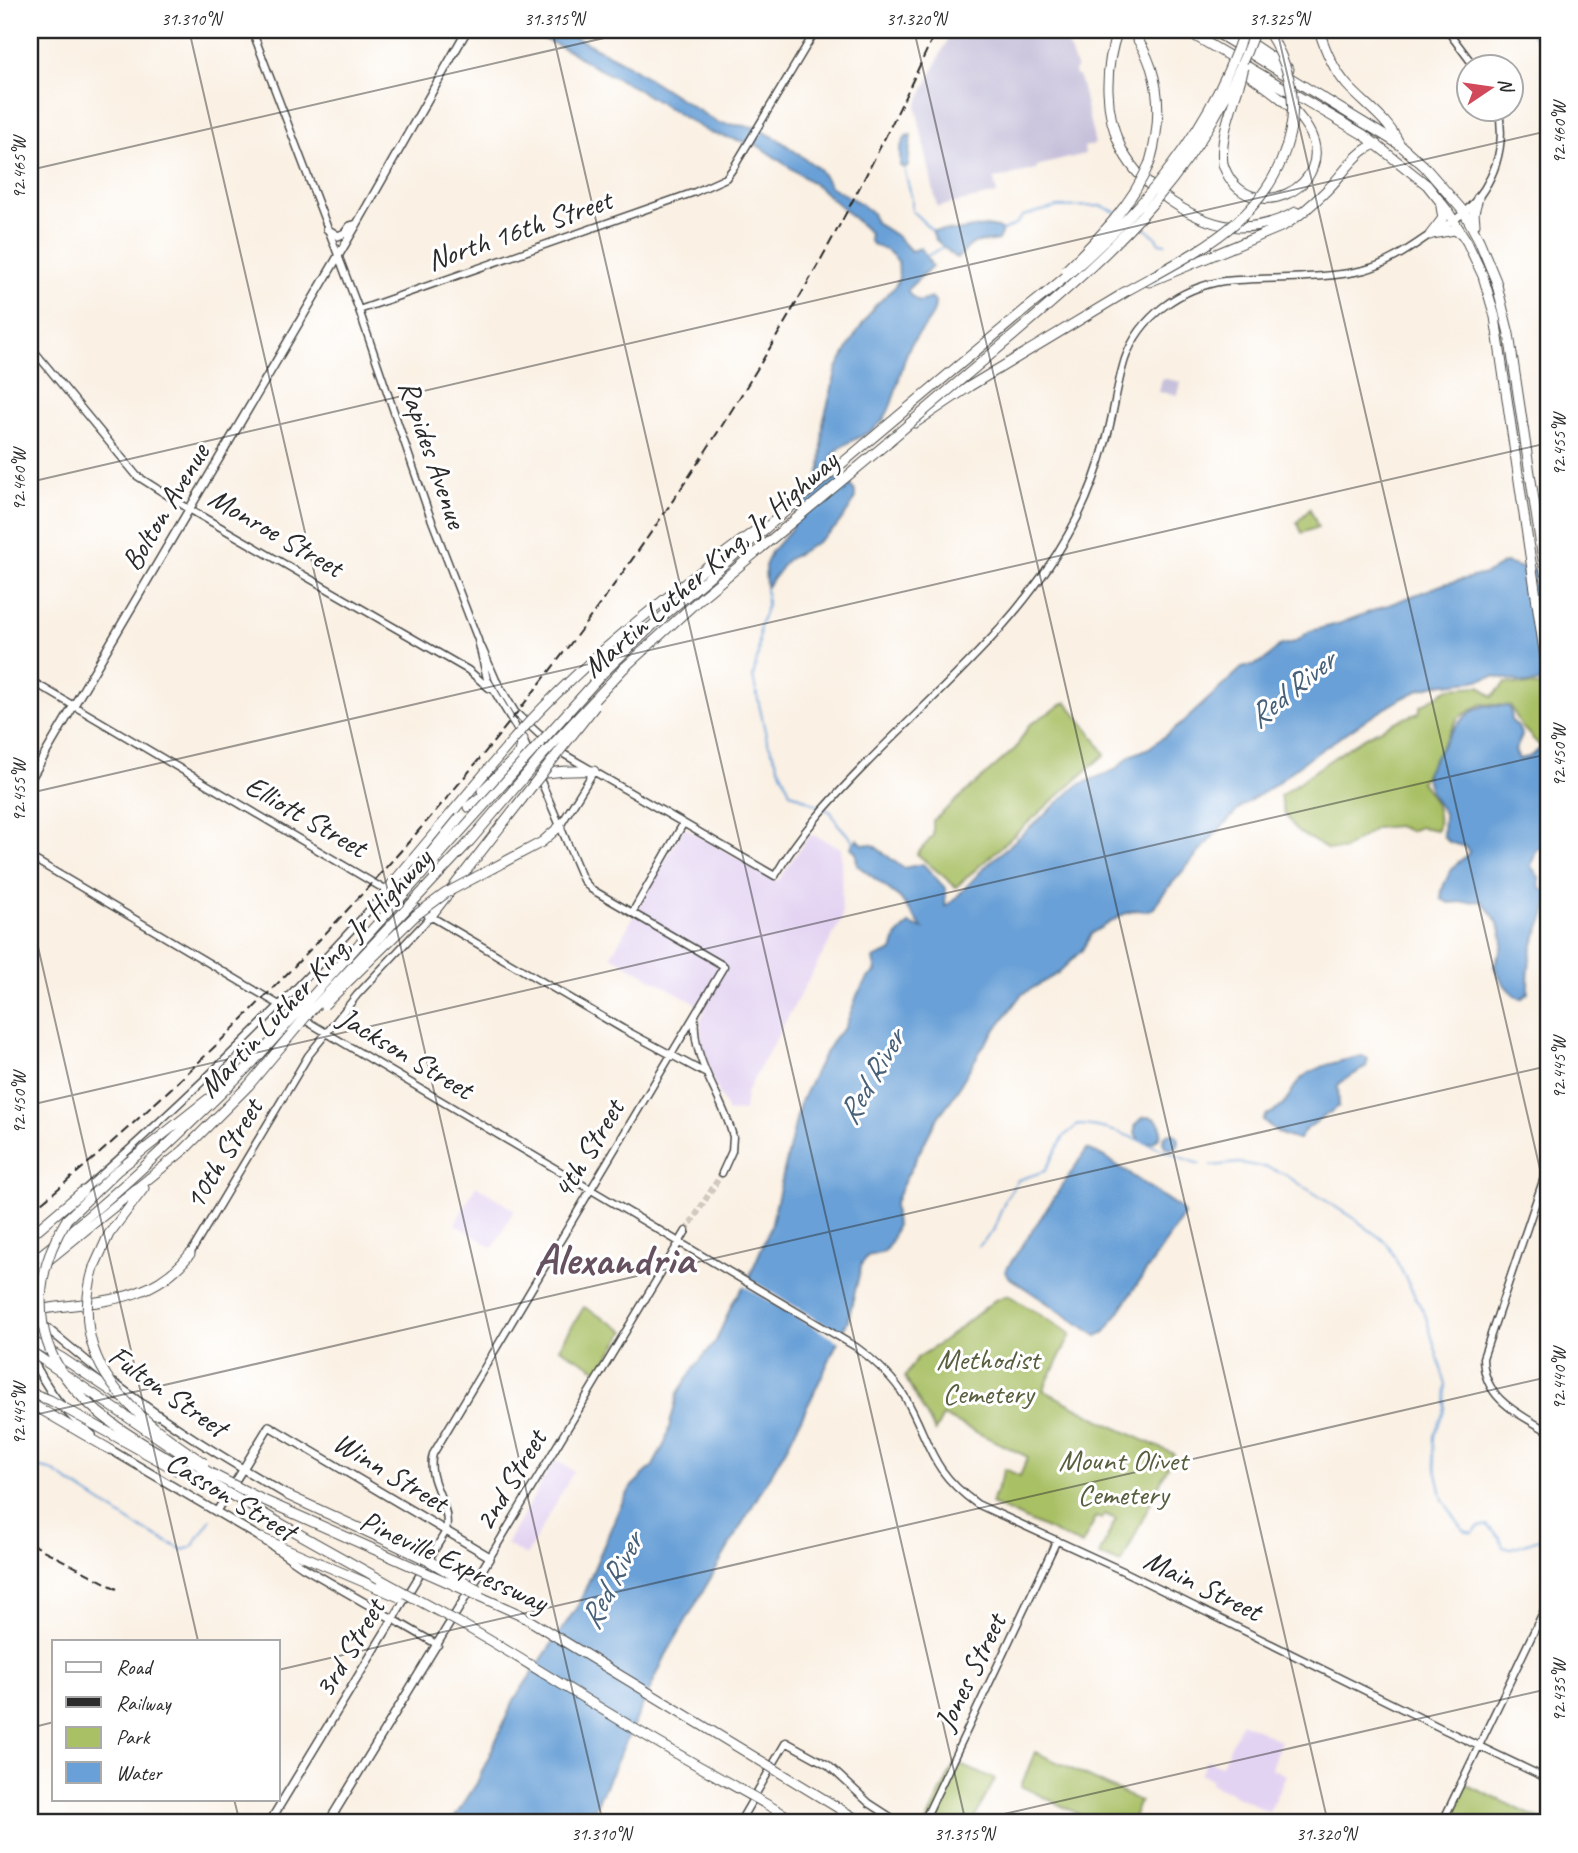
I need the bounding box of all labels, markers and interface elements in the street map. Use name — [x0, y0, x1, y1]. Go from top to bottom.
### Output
text: 31.310°N — [161, 8, 224, 30]
text: 31.315°N — [524, 8, 587, 30]
text: 31.320°N — [886, 8, 949, 30]
text: 31.325°N — [1249, 8, 1312, 30]
north arrow — [1456, 52, 1526, 122]
text: N — [1493, 76, 1519, 96]
text: 92.460°W — [1548, 99, 1570, 164]
text: 92.465°W — [8, 134, 30, 199]
street label: North 16th Street — [422, 180, 619, 279]
street label: Rapides Avenue — [390, 375, 477, 535]
text: 92.455°W — [1548, 411, 1570, 476]
street label: Bolton Avenue — [112, 435, 219, 577]
street label: Martin Luther King, Jr Highway — [574, 441, 847, 686]
text: 92.460°W — [8, 446, 30, 511]
street label: Monroe Street — [202, 478, 353, 587]
water label: Red River — [1238, 638, 1348, 737]
text: 92.450°W — [1548, 722, 1570, 787]
text: 92.455°W — [8, 757, 30, 822]
street label: Elliott Street — [238, 766, 376, 868]
street label: Martin Luther King, Jr Highway — [190, 839, 442, 1105]
street label: Jackson Street — [330, 997, 483, 1109]
water label: Red River — [828, 1018, 917, 1131]
text: 92.445°W — [1548, 1034, 1570, 1099]
text: 92.450°W — [8, 1069, 30, 1134]
street label: 10th Street — [175, 1089, 272, 1216]
street label: 4th Street — [544, 1090, 634, 1206]
district label: Alexandria — [534, 1232, 697, 1287]
street label: Fulton Street — [101, 1336, 238, 1448]
park label: Methodist Cemetery — [936, 1340, 1043, 1412]
text: 92.440°W — [1548, 1345, 1570, 1410]
text: 92.445°W — [8, 1380, 30, 1445]
street label: 2nd Street — [465, 1420, 556, 1537]
street label: Winn Street — [327, 1423, 458, 1523]
park label: Mount Olivet Cemetery — [1058, 1441, 1191, 1513]
street label: Casson Street — [159, 1443, 306, 1552]
street label: Pineville Expressway — [354, 1501, 555, 1622]
water label: Red River — [570, 1521, 655, 1636]
street label: Main Street — [1138, 1540, 1271, 1631]
street label: 3rd Street — [305, 1589, 395, 1704]
street label: Jones Street — [925, 1605, 1016, 1738]
legend — [52, 1640, 280, 1800]
text: Road — [116, 1654, 155, 1680]
text: 92.435°W — [1548, 1657, 1570, 1722]
text: Railway — [116, 1690, 172, 1716]
text: Park — [116, 1724, 151, 1750]
text: Water — [116, 1760, 163, 1786]
text: 31.310°N — [571, 1823, 634, 1845]
text: 31.315°N — [934, 1823, 997, 1845]
text: 31.320°N — [1296, 1823, 1359, 1845]

